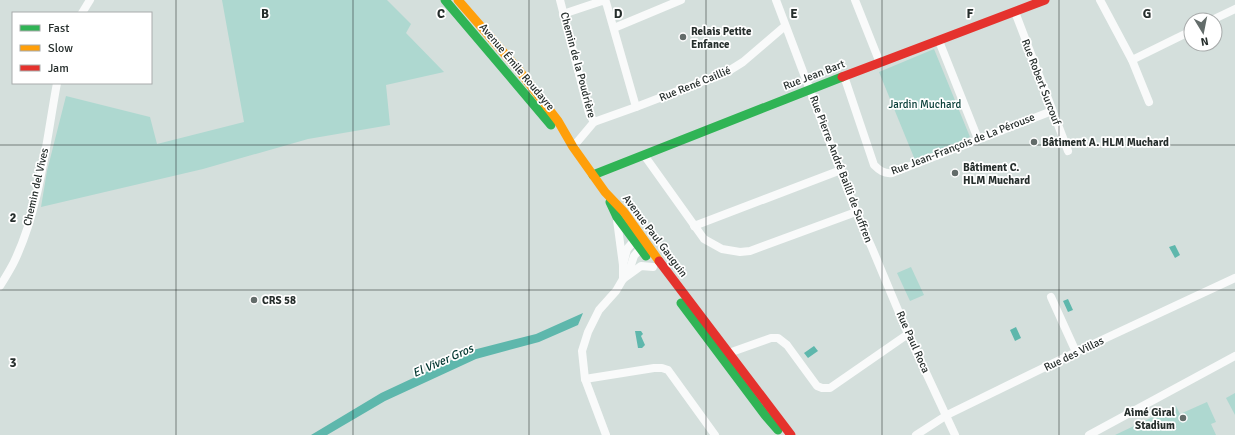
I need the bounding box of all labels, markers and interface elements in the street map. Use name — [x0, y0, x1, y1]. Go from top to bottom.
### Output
text: B — [261, 6, 269, 22]
text: C — [437, 6, 445, 22]
text: D — [614, 6, 623, 22]
text: E — [790, 6, 798, 22]
text: F — [967, 6, 974, 22]
text: G — [1143, 6, 1151, 22]
street label: Chemin de la Poudrière — [558, 11, 598, 119]
legend — [12, 12, 152, 84]
north arrow — [1183, 12, 1223, 52]
street label: Avenue Émile Roudayre — [477, 20, 558, 113]
text: Fast — [48, 21, 69, 36]
place label: Relais Petite Enfance — [691, 25, 752, 51]
marker: Relais Petite Enfance — [678, 32, 688, 42]
text: N — [1200, 34, 1210, 48]
street label: Rue Robert Surcouf — [1019, 37, 1064, 128]
text: Slow — [48, 41, 73, 56]
street label: Rue Jean Bart — [781, 57, 847, 93]
text: Jam — [48, 61, 69, 76]
street label: Rue René Caillié — [657, 64, 733, 104]
street label: Rue Pierre André Bailli de Suffren — [807, 94, 875, 244]
park label: Jardin Muchard — [889, 98, 962, 111]
street label: Rue Jean-François de La Pérouse — [889, 111, 1037, 177]
place label: Bâtiment A. HLM Muchard — [1042, 136, 1169, 149]
marker: Bâtiment A. HLM Muchard — [1029, 137, 1039, 147]
street label: Chemin del Vives — [21, 147, 51, 227]
place label: Bâtiment C. HLM Muchard — [963, 161, 1030, 187]
marker: Bâtiment C. HLM Muchard — [950, 168, 960, 178]
street label: Avenue Paul Gauguin — [620, 192, 690, 280]
text: 2 — [9, 210, 17, 226]
place label: CRS 58 — [262, 294, 296, 307]
marker: CRS 58 — [249, 295, 259, 305]
street label: Rue Paul Roca — [894, 309, 933, 375]
street label: Rue des Villas — [1042, 334, 1106, 374]
water label: El Viver Gros — [410, 340, 477, 381]
text: 3 — [9, 355, 17, 371]
place label: Aimé Giral Stadium — [1124, 406, 1176, 432]
marker: Aimé Giral Stadium — [1178, 413, 1188, 423]

